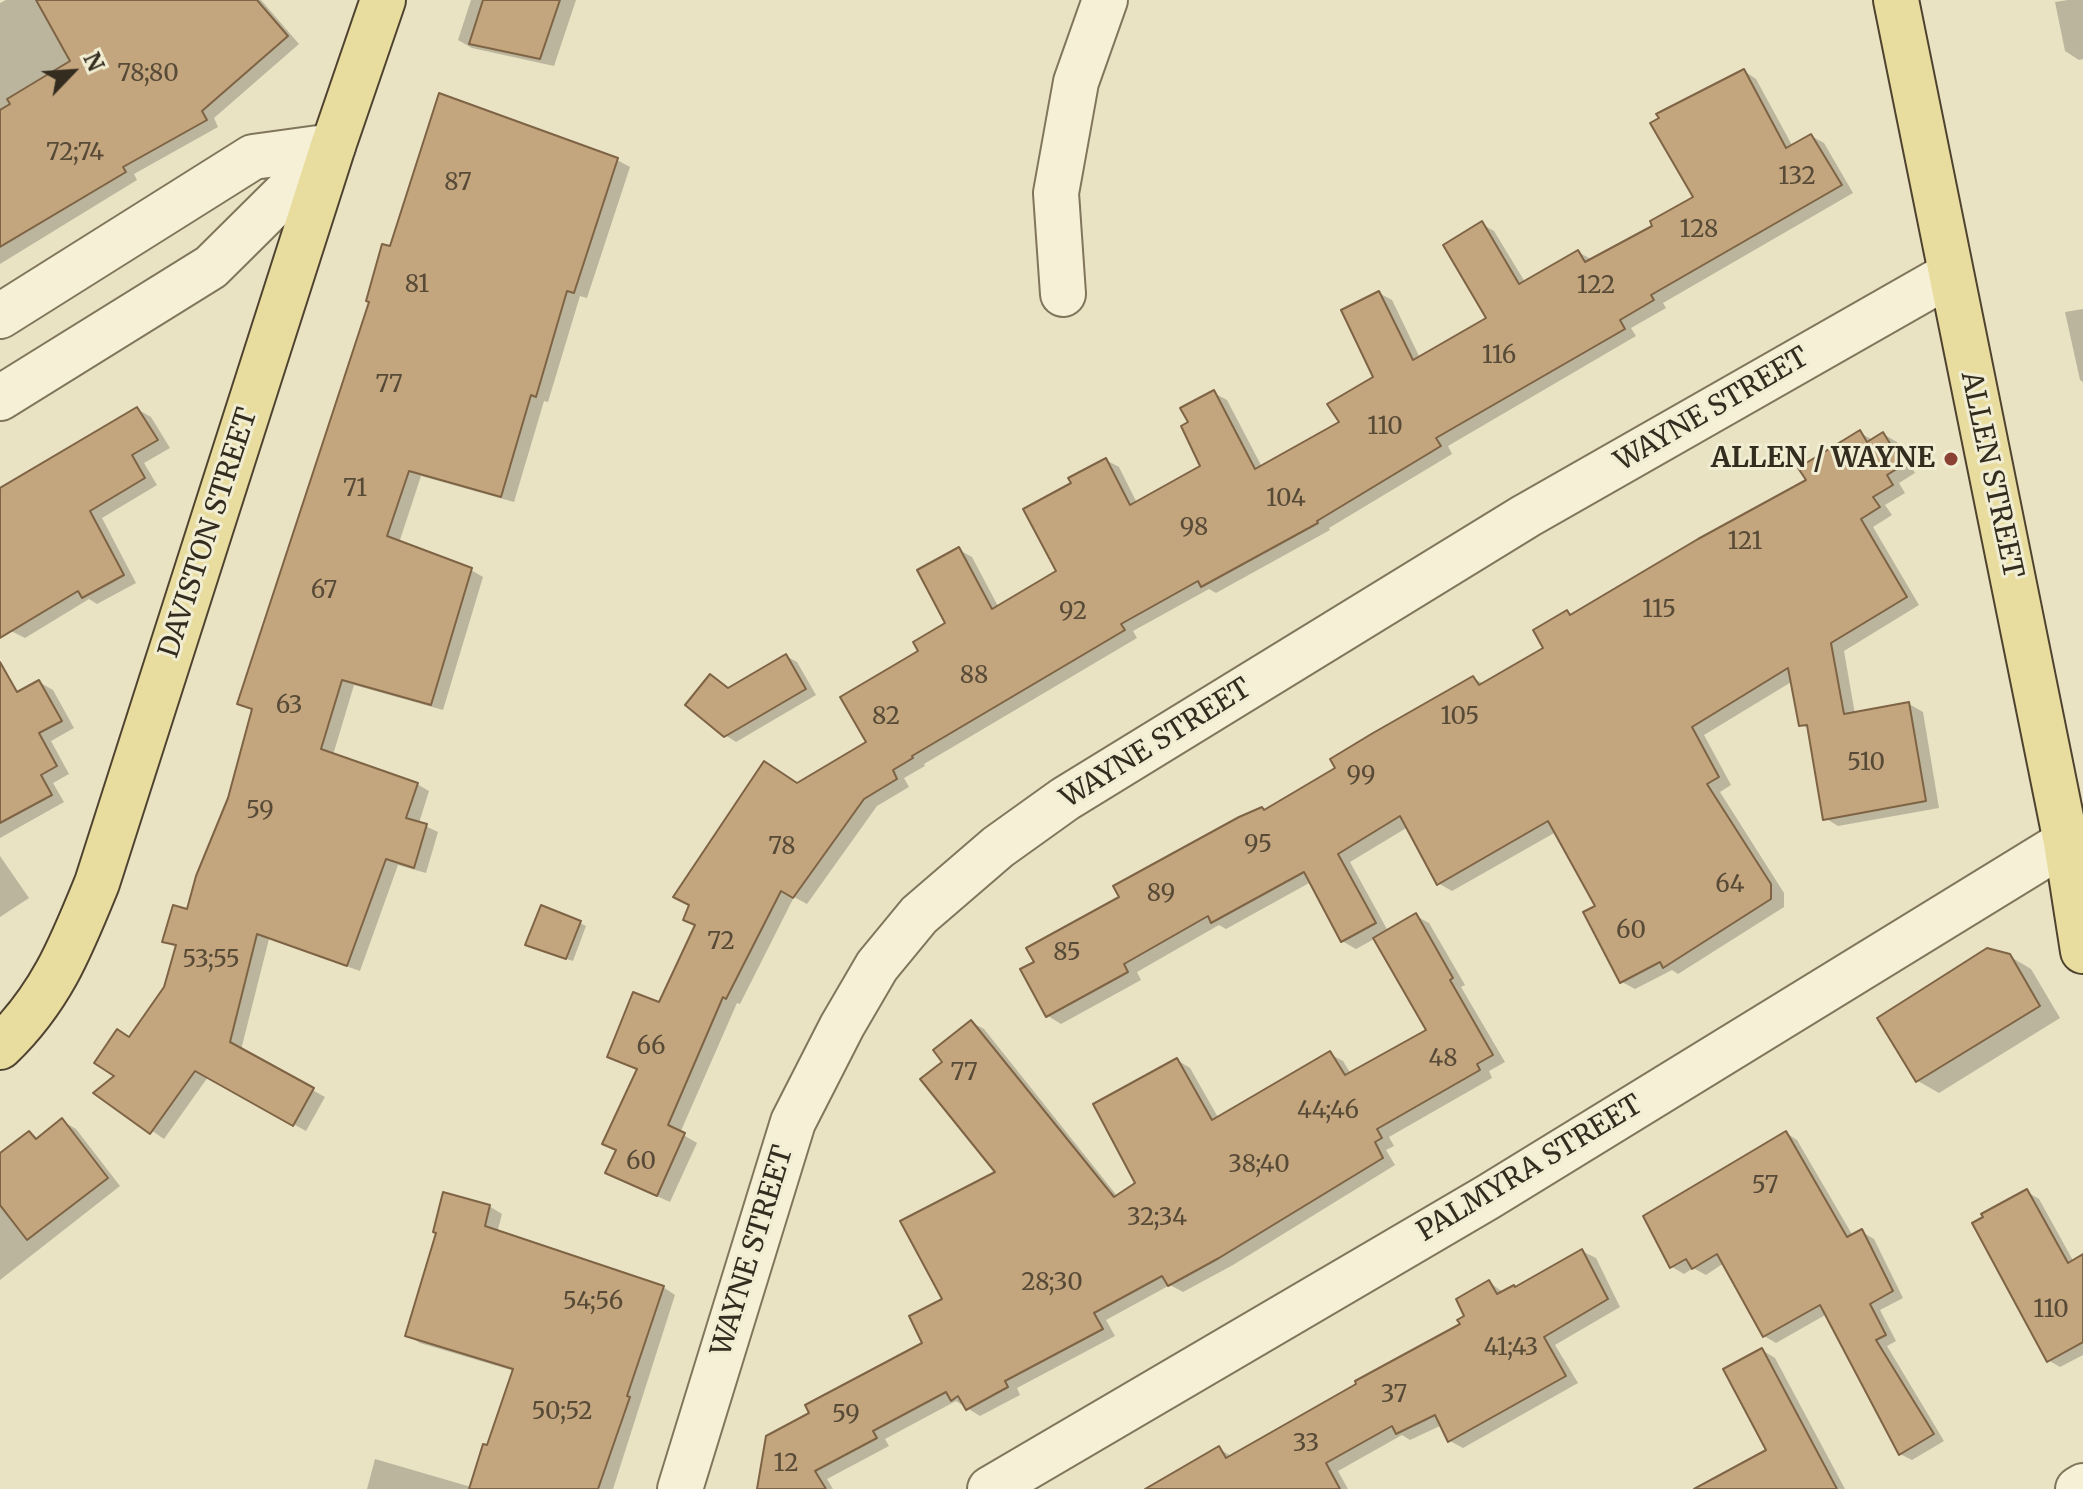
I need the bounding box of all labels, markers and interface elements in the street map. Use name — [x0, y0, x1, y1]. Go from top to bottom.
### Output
north arrow — [32, 32, 112, 112]
text: N — [77, 48, 110, 76]
house number: 78;80 — [117, 60, 179, 88]
house number: 72;74 — [46, 139, 104, 167]
house number: 132 — [1778, 163, 1816, 191]
house number: 87 — [444, 169, 472, 197]
house number: 128 — [1680, 216, 1718, 244]
house number: 81 — [405, 271, 429, 299]
house number: 122 — [1577, 272, 1615, 300]
street label: WAYNE STREET — [1609, 341, 1815, 479]
house number: 116 — [1482, 342, 1516, 370]
street label: ALLEN STREET — [1953, 369, 2029, 581]
house number: 77 — [375, 371, 403, 399]
street label: DAVISTON STREET — [153, 404, 265, 662]
house number: 110 — [1367, 413, 1403, 441]
place label: ALLEN / WAYNE — [1711, 442, 1935, 476]
marker: ALLEN / WAYNE — [1942, 450, 1960, 468]
house number: 71 — [343, 475, 367, 503]
house number: 104 — [1266, 485, 1306, 513]
house number: 98 — [1180, 514, 1208, 542]
house number: 121 — [1728, 528, 1762, 556]
house number: 67 — [311, 577, 337, 605]
house number: 115 — [1642, 596, 1676, 624]
house number: 92 — [1059, 598, 1087, 626]
house number: 88 — [960, 662, 988, 690]
street label: WAYNE STREET — [1055, 672, 1257, 816]
house number: 63 — [276, 692, 302, 720]
house number: 82 — [872, 703, 900, 731]
house number: 105 — [1441, 703, 1479, 731]
house number: 510 — [1847, 749, 1885, 777]
house number: 99 — [1346, 762, 1376, 790]
house number: 59 — [246, 797, 274, 825]
house number: 95 — [1244, 831, 1272, 859]
house number: 78 — [768, 833, 796, 861]
house number: 64 — [1715, 871, 1745, 899]
house number: 89 — [1147, 880, 1175, 908]
house number: 60 — [1616, 917, 1646, 945]
house number: 72 — [707, 928, 735, 956]
house number: 85 — [1053, 939, 1081, 967]
house number: 53;55 — [182, 946, 240, 974]
house number: 66 — [637, 1033, 665, 1061]
house number: 48 — [1428, 1045, 1458, 1073]
house number: 77 — [950, 1059, 978, 1087]
street label: PALMYRA STREET — [1412, 1089, 1648, 1249]
house number: 44;46 — [1297, 1097, 1359, 1125]
street label: WAYNE STREET — [705, 1142, 801, 1360]
house number: 60 — [626, 1148, 656, 1176]
house number: 38;40 — [1228, 1151, 1290, 1179]
house number: 57 — [1752, 1172, 1778, 1200]
house number: 32;34 — [1127, 1204, 1187, 1232]
house number: 28;30 — [1021, 1269, 1083, 1297]
house number: 54;56 — [563, 1288, 623, 1316]
house number: 110 — [2033, 1296, 2069, 1324]
house number: 41;43 — [1484, 1334, 1538, 1362]
house number: 37 — [1381, 1381, 1407, 1409]
house number: 50;52 — [531, 1398, 593, 1426]
house number: 59 — [832, 1401, 860, 1429]
house number: 33 — [1293, 1430, 1319, 1458]
house number: 12 — [774, 1450, 798, 1478]

